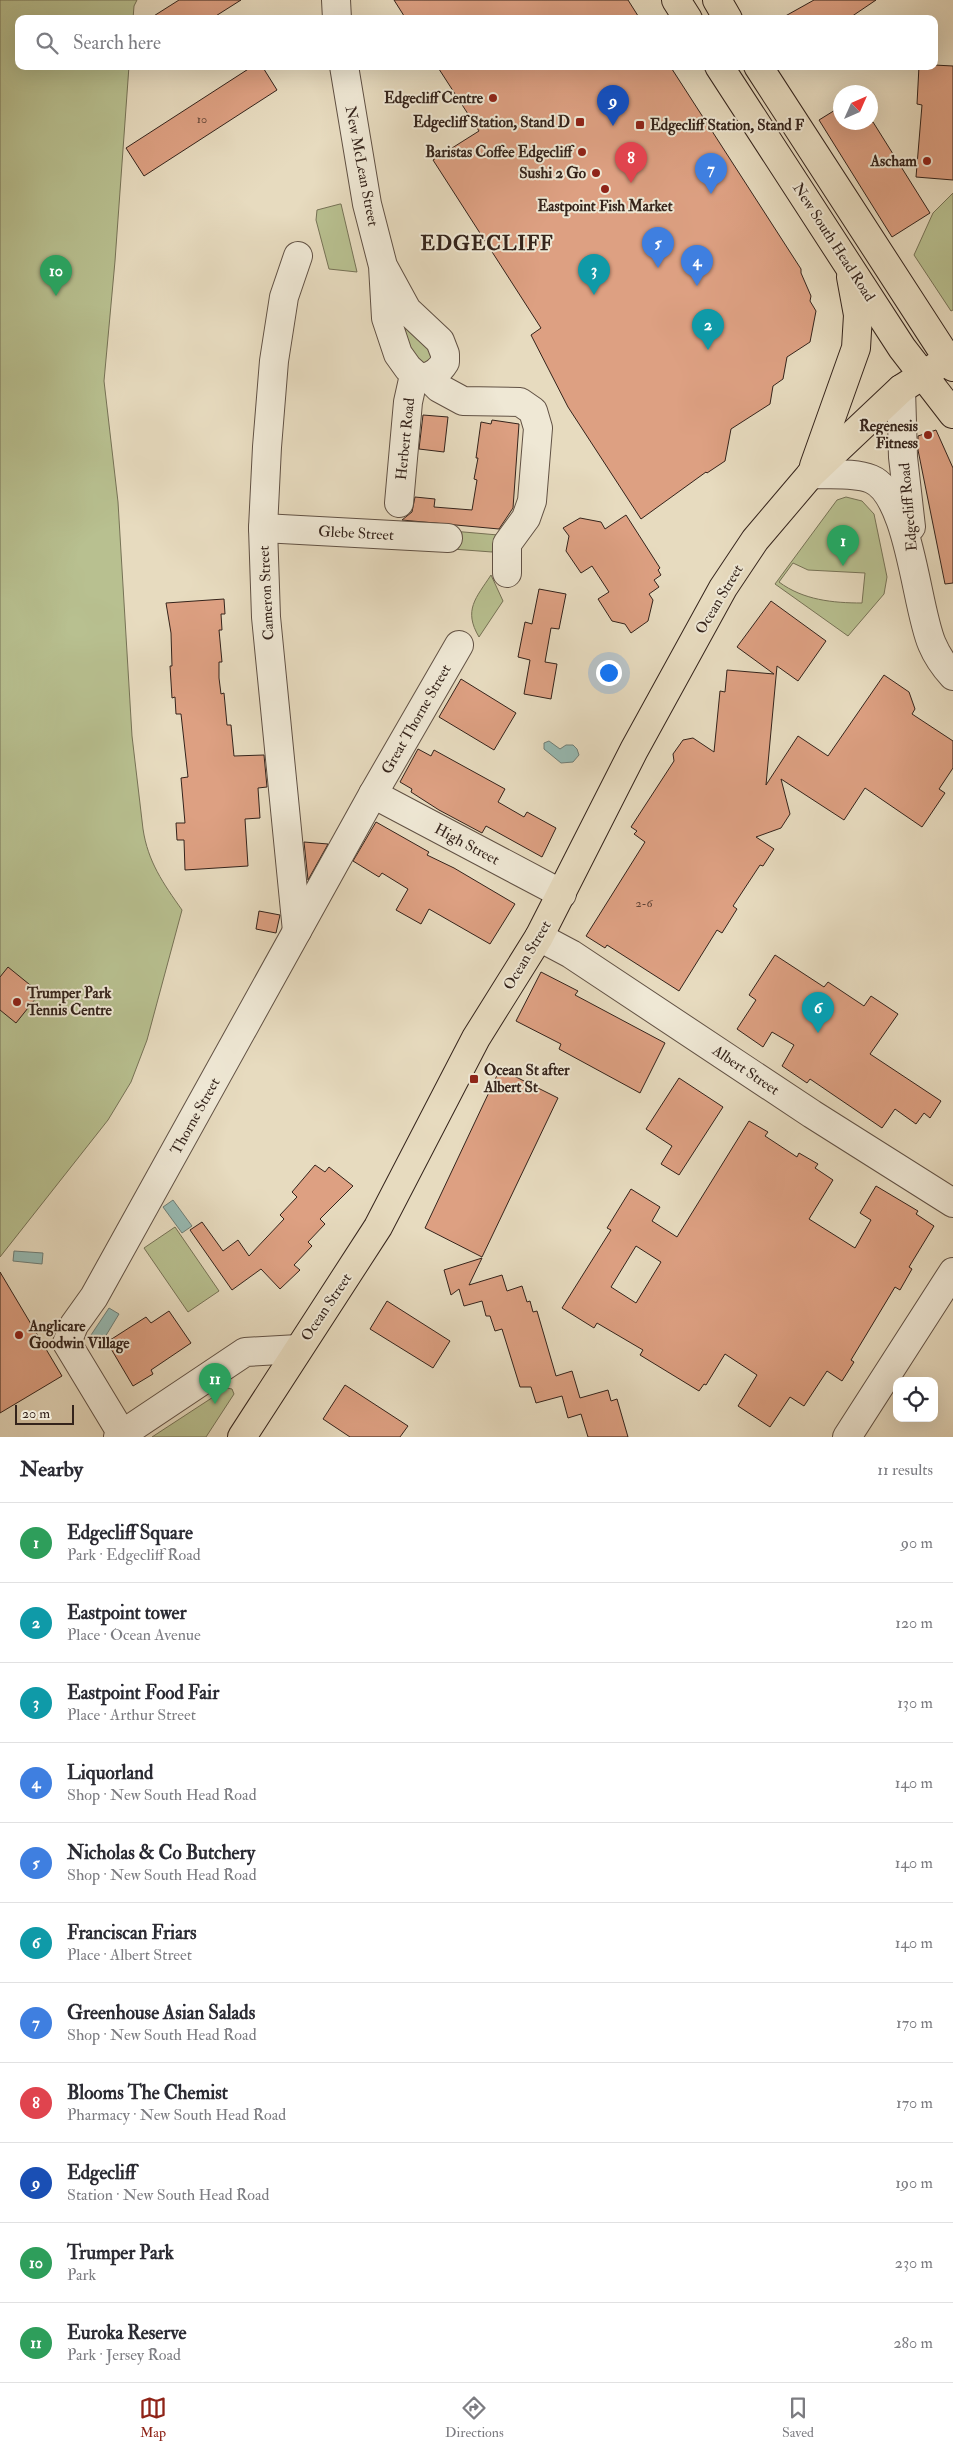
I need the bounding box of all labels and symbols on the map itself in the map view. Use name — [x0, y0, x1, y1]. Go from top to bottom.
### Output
pin: 9 — [597, 85, 629, 126]
north arrow — [833, 85, 878, 130]
place label: Edgecliff Centre — [384, 89, 484, 109]
marker: Edgecliff Centre — [487, 92, 499, 104]
street label: New McLean Street — [341, 104, 383, 228]
house number: 10 — [197, 112, 207, 127]
place label: Edgecliff Station, Stand D — [413, 113, 570, 133]
marker: Edgecliff Station, Stand D — [574, 116, 586, 128]
place label: Edgecliff Station, Stand F — [650, 116, 805, 136]
marker: Edgecliff Station, Stand F — [634, 119, 646, 131]
pin: 8 — [615, 142, 647, 183]
place label: Baristas Coffee Edgecliff — [425, 143, 575, 163]
marker: Baristas Coffee Edgecliff — [576, 146, 588, 158]
place label: Ascham — [870, 152, 917, 171]
pin: 7 — [695, 153, 727, 194]
marker: Ascham — [921, 155, 933, 167]
place label: Sushi 2 Go — [519, 164, 587, 183]
marker: Sushi 2 Go — [590, 167, 602, 179]
street label: New South Head Road — [788, 179, 879, 306]
marker: Eastpoint Fish Market — [599, 183, 611, 195]
place label: Eastpoint Fish Market — [538, 197, 673, 217]
pin: 5 — [642, 227, 674, 268]
district label: EDGECLIFF — [420, 231, 554, 256]
pin: 4 — [681, 245, 713, 286]
pin: 3 — [578, 254, 610, 295]
pin: 10 — [40, 255, 72, 296]
pin: 2 — [692, 309, 724, 350]
street label: Herbert Road — [392, 396, 419, 481]
place label: Regenesis Fitness — [859, 417, 918, 453]
marker: Regenesis Fitness — [922, 429, 934, 441]
street label: Edgecliff Road — [895, 461, 922, 552]
street label: Glebe Street — [318, 522, 394, 545]
pin: 1 — [827, 525, 859, 566]
street label: Cameron Street — [255, 545, 278, 641]
street label: Ocean Street — [691, 561, 748, 637]
your location — [596, 660, 622, 686]
street label: Great Thorne Street — [377, 661, 456, 778]
street label: High Street — [431, 819, 503, 870]
house number: 2-6 — [635, 896, 654, 911]
street label: Ocean Street — [499, 917, 556, 993]
place label: Trumper Park Tennis Centre — [26, 984, 113, 1020]
pin: 6 — [802, 992, 834, 1033]
marker: Trumper Park Tennis Centre — [11, 996, 23, 1008]
street label: Albert Street — [708, 1041, 783, 1100]
place label: Ocean St after Albert St — [483, 1061, 570, 1097]
marker: Ocean St after Albert St — [468, 1073, 480, 1085]
street label: Thorne Street — [166, 1074, 224, 1158]
street label: Ocean Street — [297, 1270, 356, 1345]
place label: Anglicare Goodwin Village — [28, 1317, 130, 1354]
marker: Anglicare Goodwin Village — [13, 1329, 25, 1341]
pin: 11 — [199, 1363, 231, 1404]
scale bar — [15, 1402, 74, 1425]

